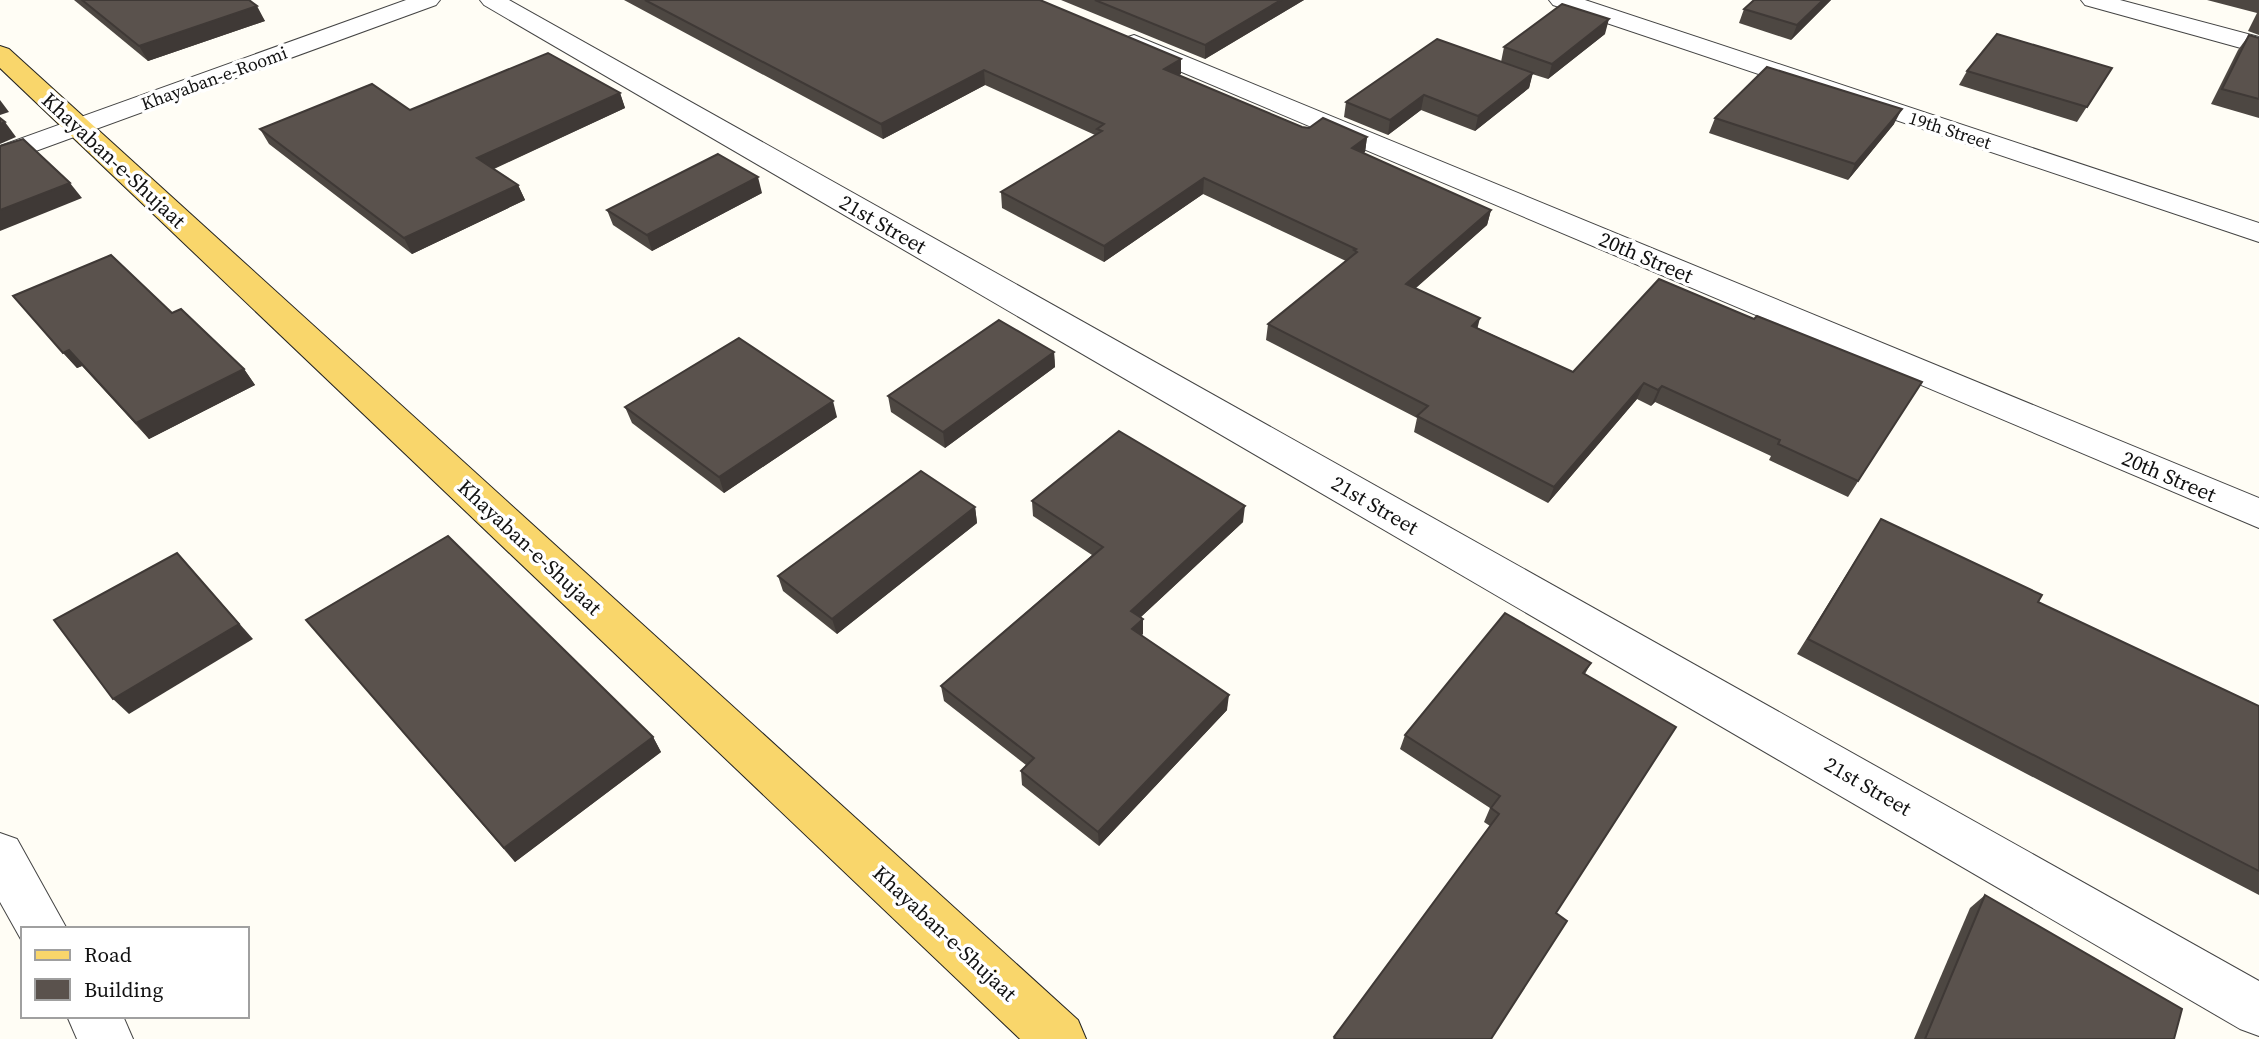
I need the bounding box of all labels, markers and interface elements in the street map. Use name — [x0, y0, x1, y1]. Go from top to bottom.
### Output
street label: Khayaban-e-Roomi — [137, 40, 291, 116]
street label: Khayaban-e-Shujaat — [36, 86, 192, 235]
street label: 19th Street — [1906, 105, 1995, 155]
street label: 21st Street — [834, 187, 932, 261]
street label: 20th Street — [1594, 224, 1698, 290]
street label: 20th Street — [2117, 443, 2221, 509]
street label: 21st Street — [1326, 468, 1424, 542]
street label: Khayaban-e-Shujaat — [452, 473, 608, 622]
street label: 21st Street — [1819, 749, 1917, 823]
street label: Khayaban-e-Shujaat — [867, 859, 1023, 1008]
legend — [21, 927, 248, 1018]
text: Road — [84, 940, 132, 969]
text: Building — [84, 975, 163, 1004]

